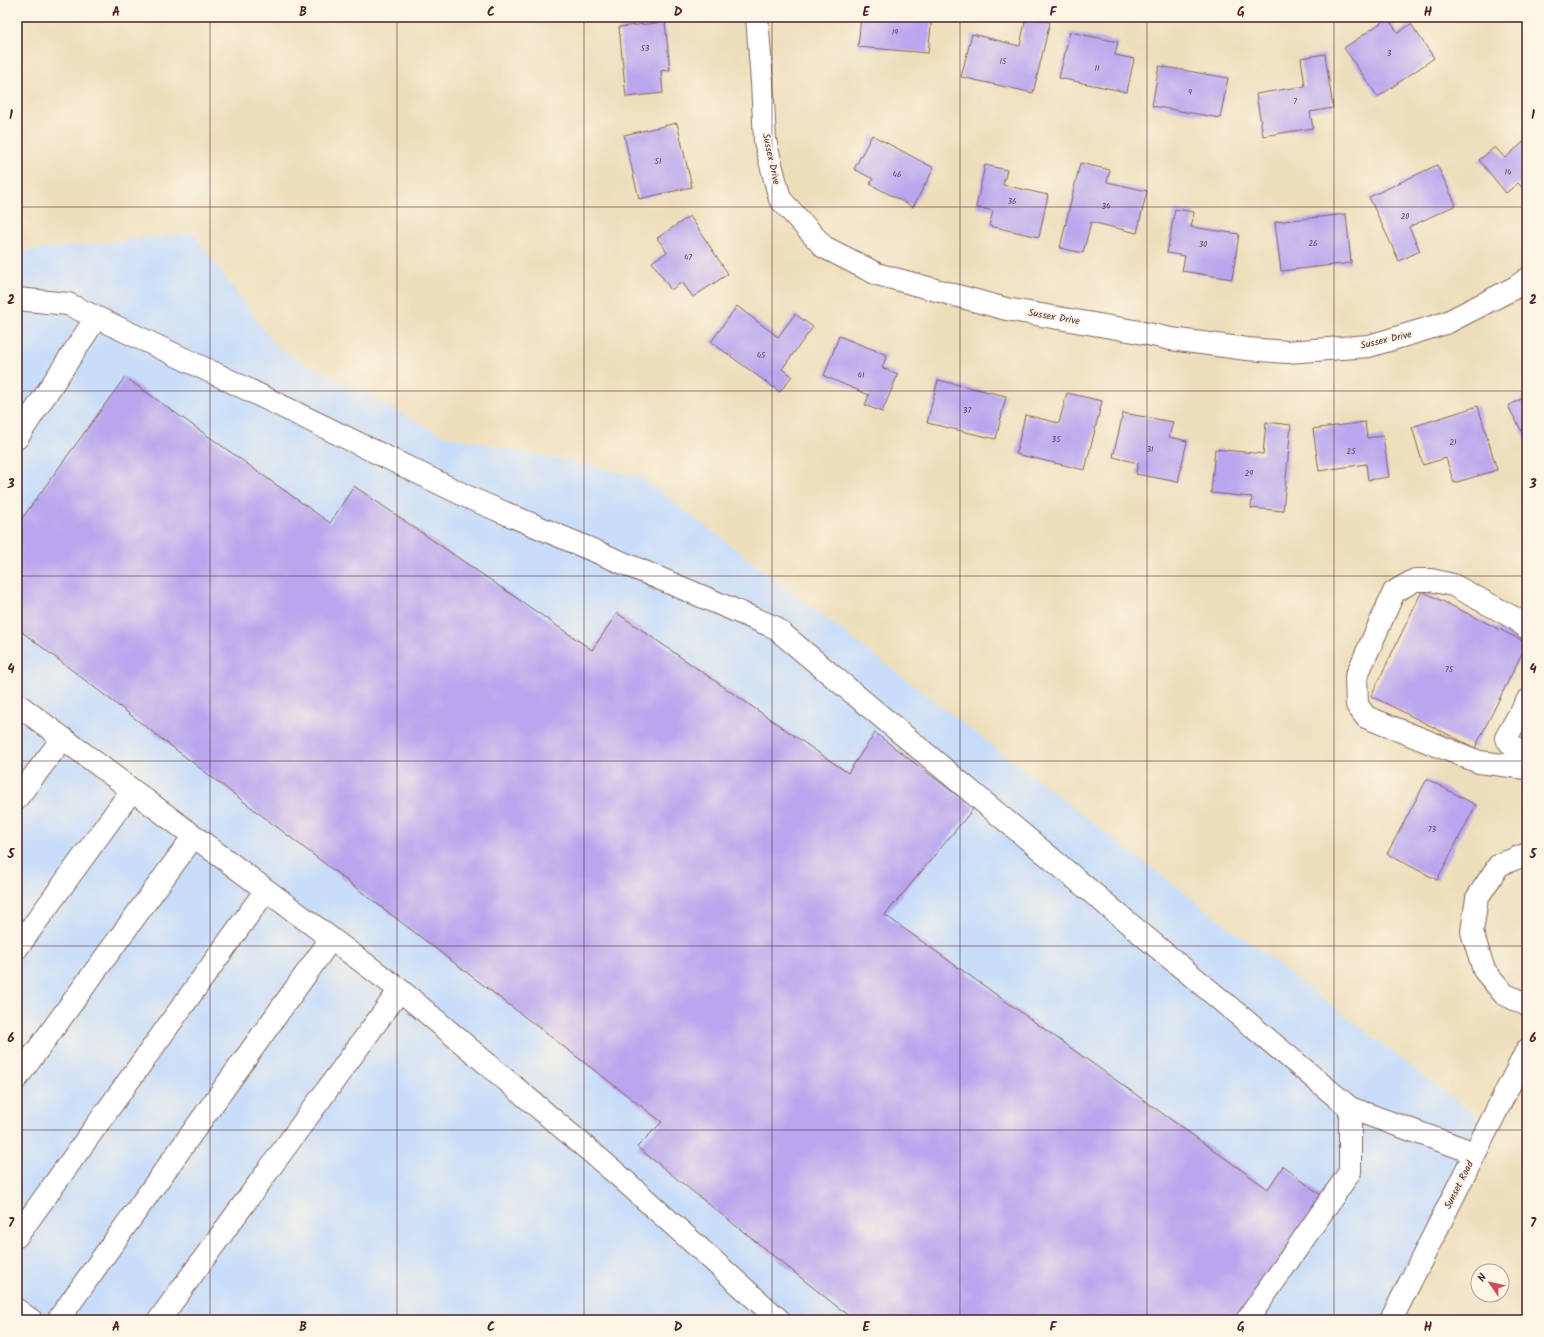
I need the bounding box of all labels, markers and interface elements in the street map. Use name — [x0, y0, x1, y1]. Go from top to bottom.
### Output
text: A — [112, 2, 120, 23]
text: B — [299, 2, 307, 23]
text: C — [487, 2, 495, 23]
text: D — [674, 2, 683, 23]
text: E — [862, 2, 870, 23]
text: F — [1049, 2, 1057, 23]
text: G — [1237, 2, 1245, 23]
text: H — [1424, 2, 1433, 23]
house number: 19 — [892, 26, 898, 39]
house number: 53 — [641, 42, 650, 55]
house number: 3 — [1387, 47, 1392, 60]
house number: 15 — [1000, 55, 1007, 68]
house number: 11 — [1094, 62, 1100, 75]
house number: 9 — [1188, 86, 1192, 99]
house number: 7 — [1293, 95, 1297, 108]
text: 1 — [9, 105, 13, 126]
text: 1 — [1531, 105, 1535, 126]
street label: Sussex Drive — [758, 132, 784, 187]
house number: 51 — [655, 155, 662, 168]
house number: 14 — [1505, 166, 1512, 179]
house number: 46 — [893, 168, 901, 181]
house number: 36 — [1007, 195, 1017, 208]
house number: 34 — [1102, 200, 1111, 213]
house number: 20 — [1401, 210, 1409, 223]
house number: 26 — [1308, 237, 1318, 250]
house number: 30 — [1199, 238, 1207, 251]
house number: 47 — [684, 251, 692, 264]
text: 2 — [7, 290, 15, 311]
text: 2 — [1529, 290, 1537, 311]
street label: Sussex Drive — [1027, 305, 1082, 330]
street label: Sussex Drive — [1359, 326, 1414, 354]
house number: 45 — [757, 349, 766, 362]
house number: 41 — [858, 369, 865, 382]
house number: 37 — [963, 404, 971, 417]
house number: 35 — [1052, 433, 1061, 446]
house number: 21 — [1449, 436, 1457, 449]
house number: 31 — [1146, 443, 1154, 456]
house number: 25 — [1347, 445, 1356, 458]
house number: 29 — [1245, 467, 1253, 480]
text: 3 — [6, 474, 15, 495]
text: 3 — [1528, 474, 1537, 495]
text: 4 — [7, 659, 15, 680]
text: 4 — [1529, 659, 1537, 680]
house number: 75 — [1445, 663, 1454, 676]
house number: 73 — [1428, 823, 1437, 836]
text: 5 — [7, 844, 16, 865]
text: 5 — [1529, 844, 1538, 865]
text: 6 — [7, 1028, 15, 1049]
text: 6 — [1529, 1028, 1537, 1049]
street label: Sunset Road — [1440, 1157, 1478, 1212]
text: 7 — [8, 1213, 15, 1234]
text: 7 — [1530, 1213, 1537, 1234]
north arrow — [1470, 1263, 1510, 1303]
text: N — [1473, 1270, 1492, 1286]
text: A — [112, 1317, 120, 1337]
text: B — [299, 1317, 307, 1337]
text: C — [487, 1317, 495, 1337]
text: D — [674, 1317, 683, 1337]
text: E — [862, 1317, 870, 1337]
text: F — [1049, 1317, 1057, 1337]
text: G — [1237, 1317, 1245, 1337]
text: H — [1424, 1317, 1433, 1337]

